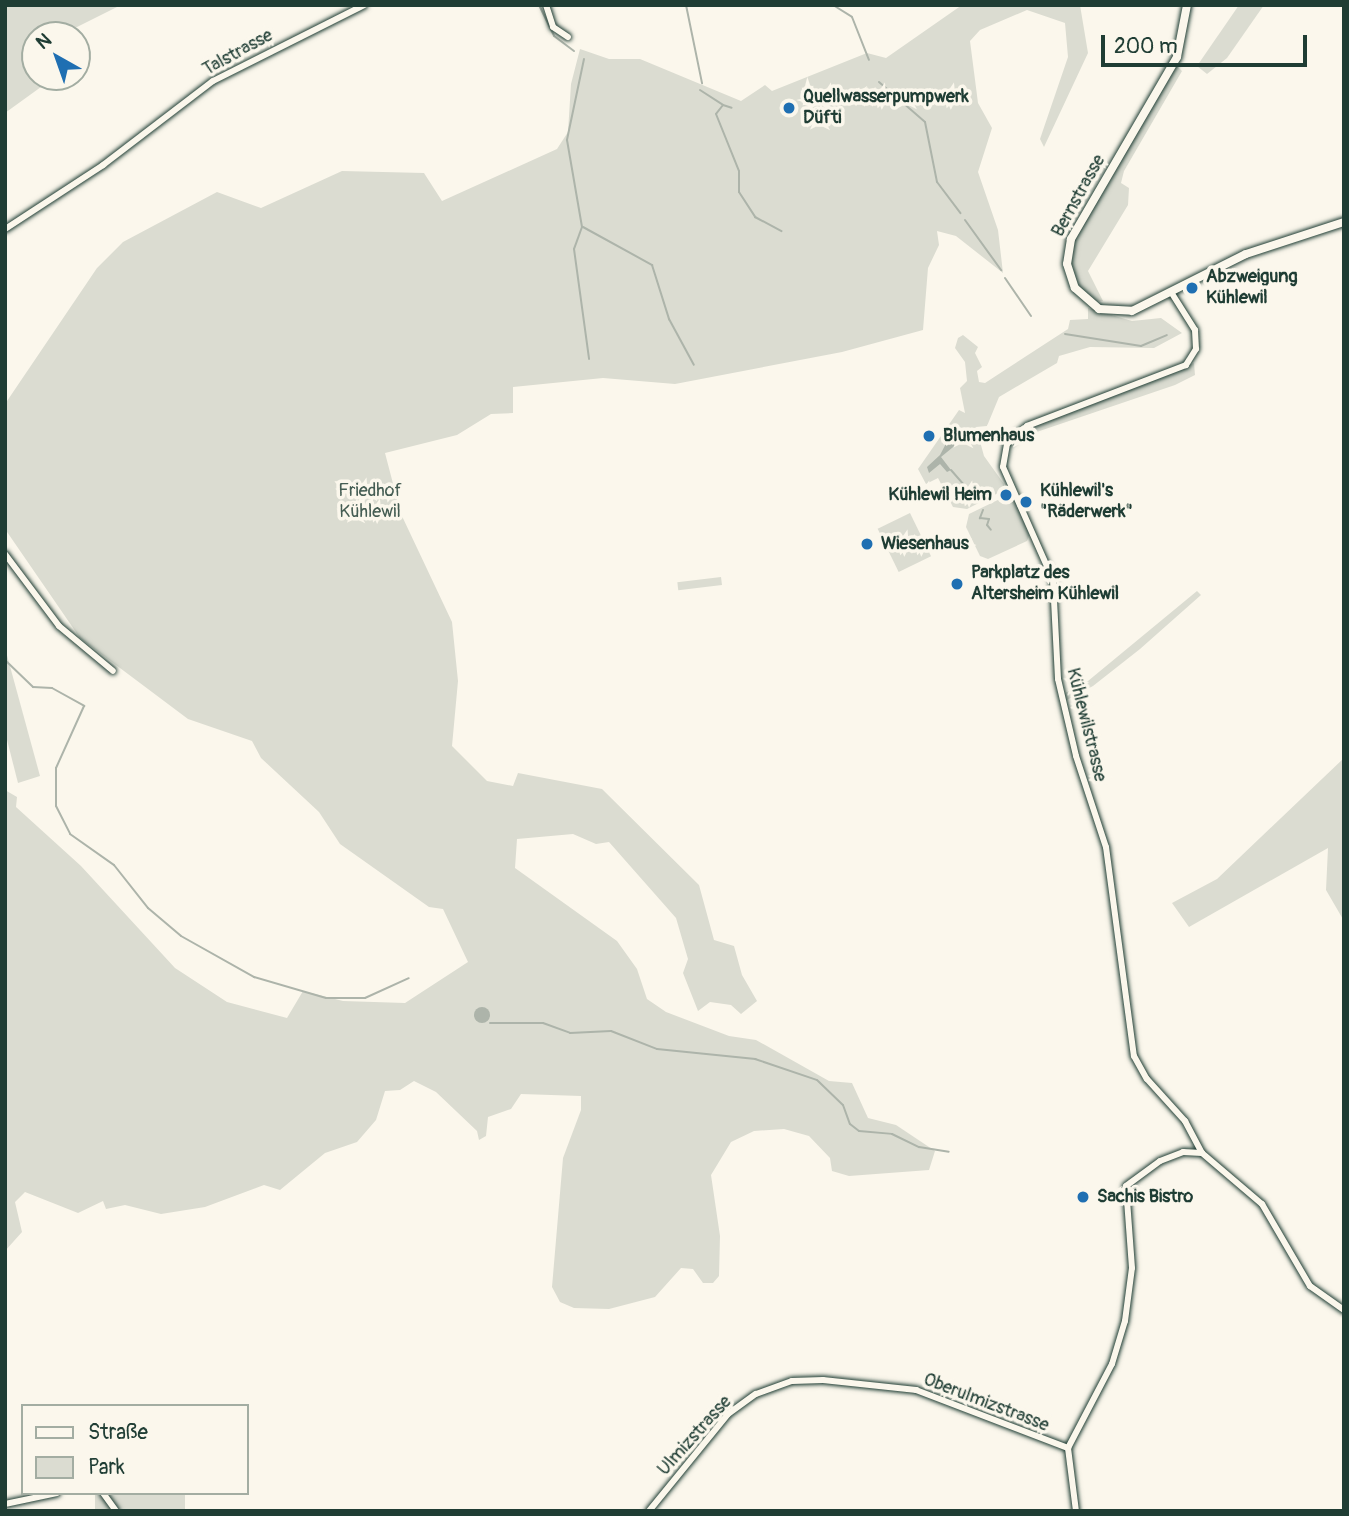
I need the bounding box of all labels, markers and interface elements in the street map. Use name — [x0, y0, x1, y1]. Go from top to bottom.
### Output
north arrow — [21, 21, 91, 91]
scale bar — [1104, 21, 1310, 65]
street label: Talstrasse — [199, 25, 277, 81]
text: N — [31, 28, 56, 55]
text: 200 m — [1114, 33, 1178, 60]
place label: Quellwasserpumpwerk Düfti — [803, 87, 969, 130]
marker: Quellwasserpumpwerk Düfti — [781, 100, 797, 116]
street label: Bernstrasse — [1048, 151, 1110, 241]
place label: Abzweigung Kühlewil — [1206, 267, 1297, 310]
marker: Abzweigung Kühlewil — [1184, 280, 1200, 296]
place label: Blumenhaus — [943, 425, 1034, 447]
marker: Blumenhaus — [921, 428, 937, 444]
park label: Friedhof Kühlewil — [338, 481, 402, 524]
place label: Kühlewil's "Räderwerk" — [1040, 481, 1133, 524]
place label: Kühlewil Heim — [888, 484, 992, 506]
marker: Kühlewil Heim — [998, 487, 1014, 503]
marker: Kühlewil's "Räderwerk" — [1018, 494, 1034, 510]
place label: Wiesenhaus — [881, 533, 969, 555]
marker: Wiesenhaus — [859, 536, 875, 552]
place label: Parkplatz des Altersheim Kühlewil — [971, 563, 1119, 606]
marker: Parkplatz des Altersheim Kühlewil — [949, 576, 965, 592]
street label: Kühlewilstrasse — [1061, 666, 1111, 784]
place label: Sachis Bistro — [1097, 1186, 1193, 1208]
marker: Sachis Bistro — [1075, 1189, 1091, 1205]
street label: Oberulmizstrasse — [920, 1369, 1052, 1437]
street label: Ulmizstrasse — [654, 1392, 736, 1480]
legend — [21, 1404, 248, 1495]
text: Straße — [88, 1419, 148, 1446]
text: Park — [88, 1454, 125, 1481]

